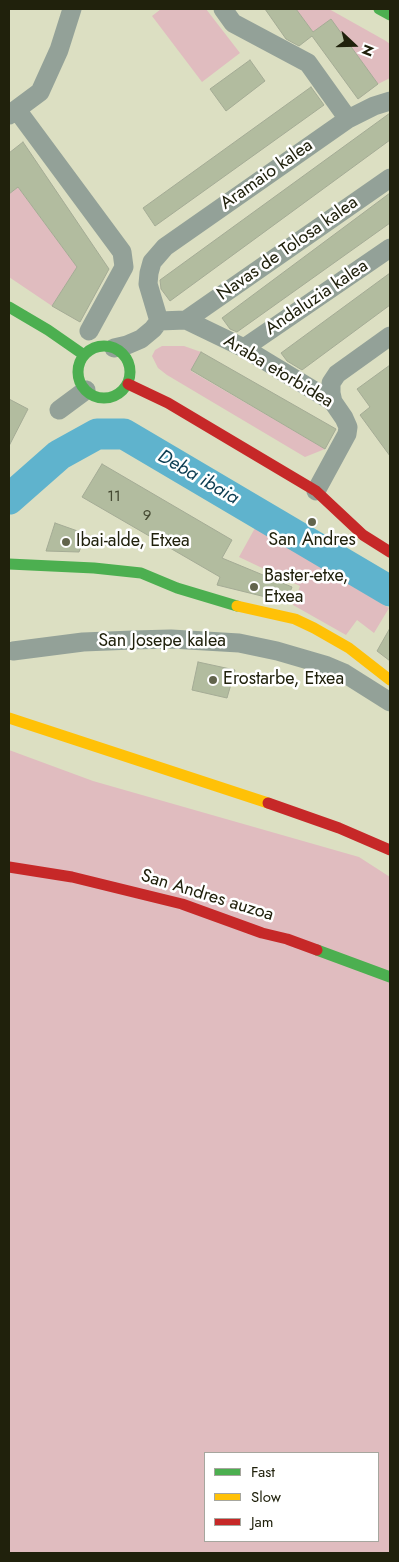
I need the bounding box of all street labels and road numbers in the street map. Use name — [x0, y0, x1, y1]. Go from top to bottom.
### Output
street label: Aramaio kalea — [217, 135, 317, 215]
street label: Navas de Tolosa kalea — [213, 192, 363, 306]
street label: Andaluzia kalea — [261, 256, 373, 340]
street label: Araba etorbidea — [219, 331, 337, 413]
street label: San Josepe kalea — [98, 631, 226, 653]
street label: San Andres auzoa — [138, 866, 276, 926]

